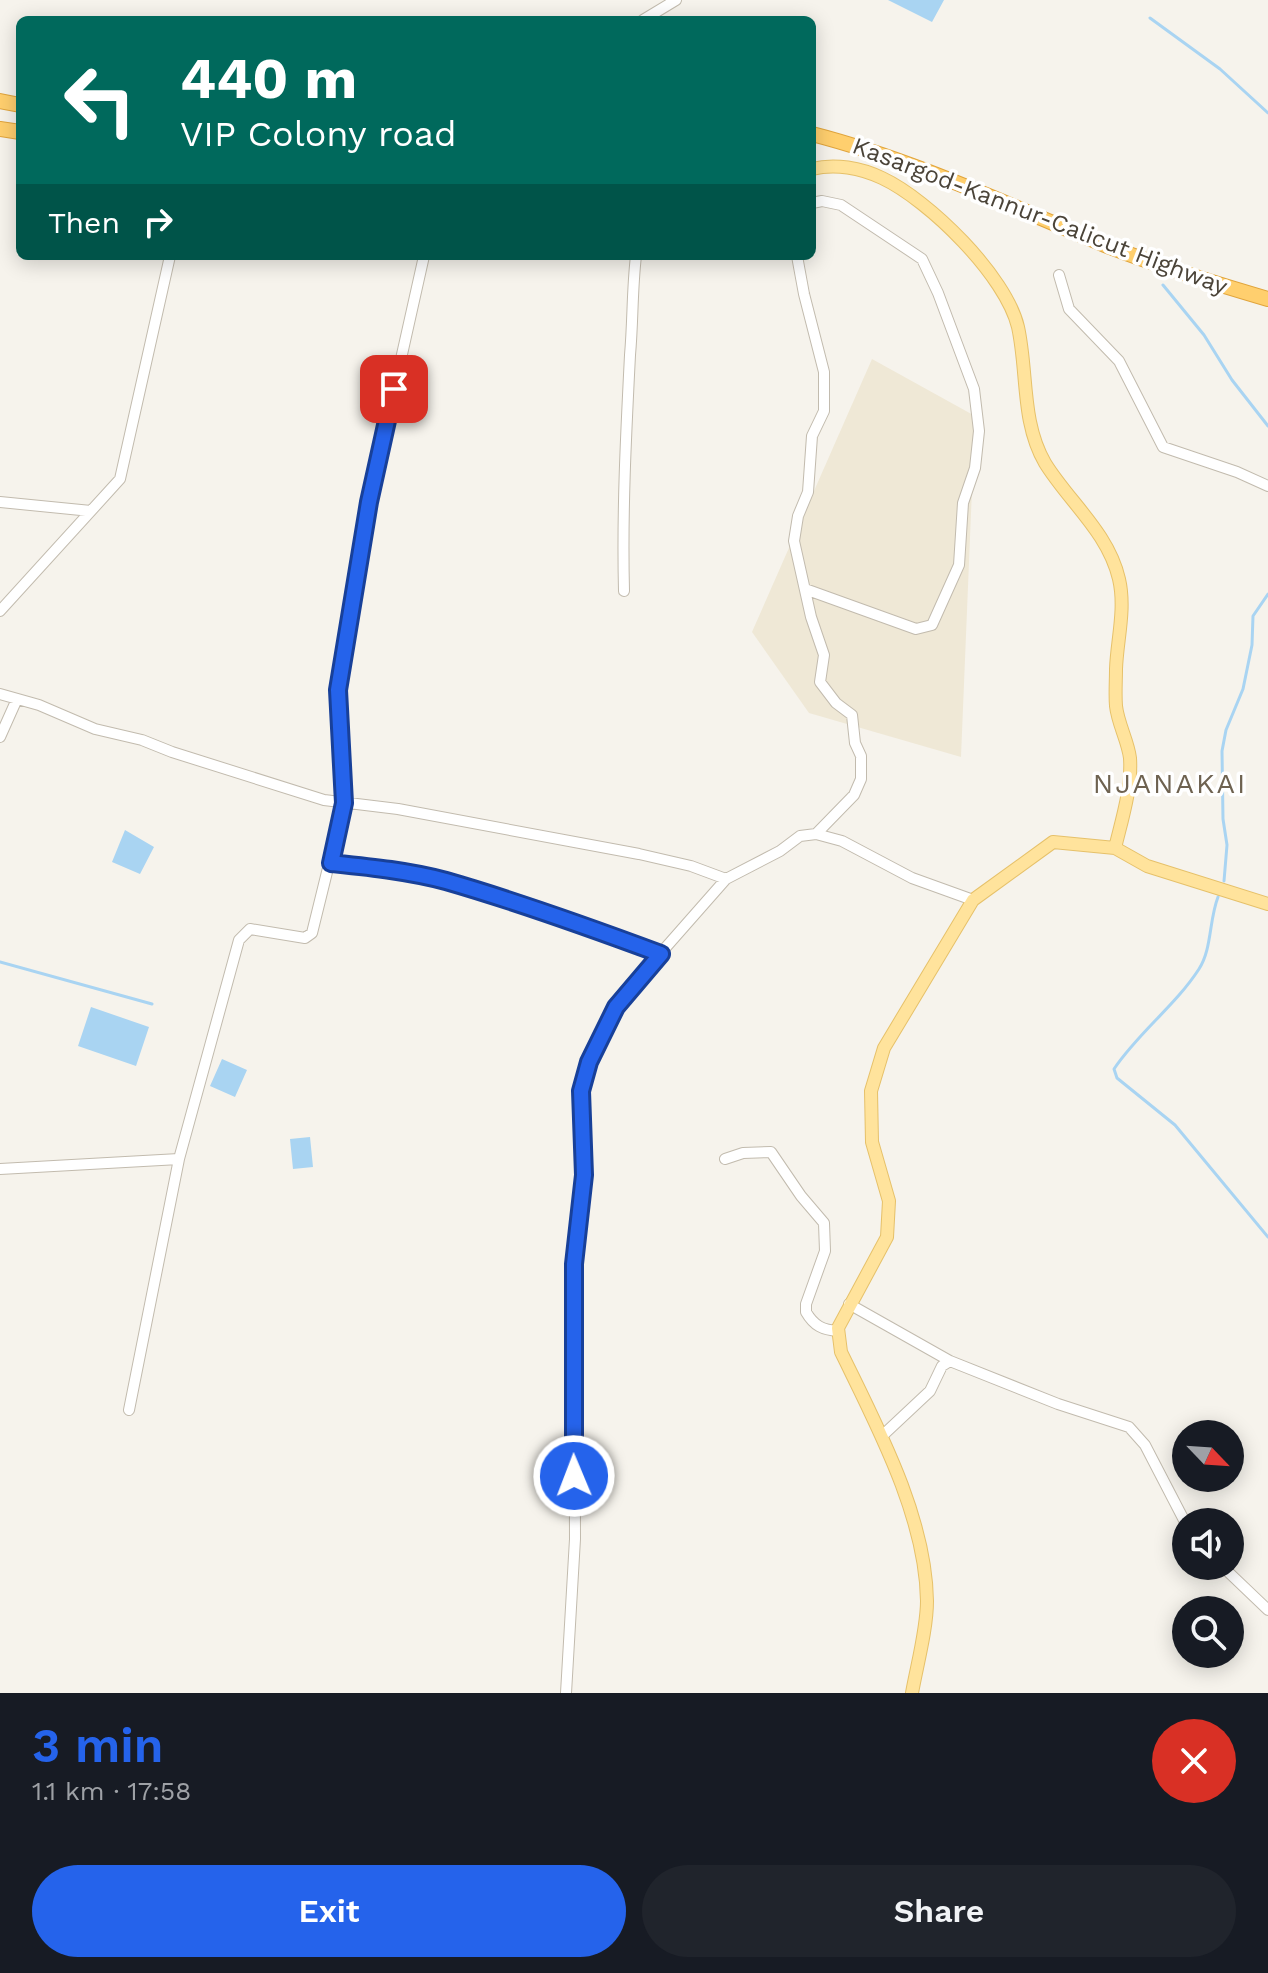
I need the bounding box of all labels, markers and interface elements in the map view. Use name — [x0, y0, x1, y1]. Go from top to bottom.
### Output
text: 440 m — [180, 46, 357, 112]
icon: left — [48, 48, 152, 152]
text: VIP Colony road — [180, 113, 457, 155]
street label: Kasargod-Kannur-Calicut Highway — [849, 131, 1232, 301]
icon: right — [136, 200, 180, 244]
text: Then — [48, 205, 120, 240]
pin — [360, 355, 428, 423]
icon: arrive — [372, 367, 416, 411]
district label: NJANAKAI — [1093, 767, 1247, 800]
north arrow — [1172, 1420, 1244, 1492]
map controls — [1172, 1420, 1244, 1668]
position arrow — [532, 1434, 616, 1518]
button: sound — [1172, 1508, 1244, 1580]
button: search — [1172, 1596, 1244, 1668]
text: 3 min — [32, 1717, 164, 1774]
button: close — [1152, 1719, 1236, 1803]
text: 1.1 km · 17:58 — [32, 1776, 191, 1806]
button: Exit — [32, 1865, 626, 1957]
button: Share — [642, 1865, 1236, 1957]

